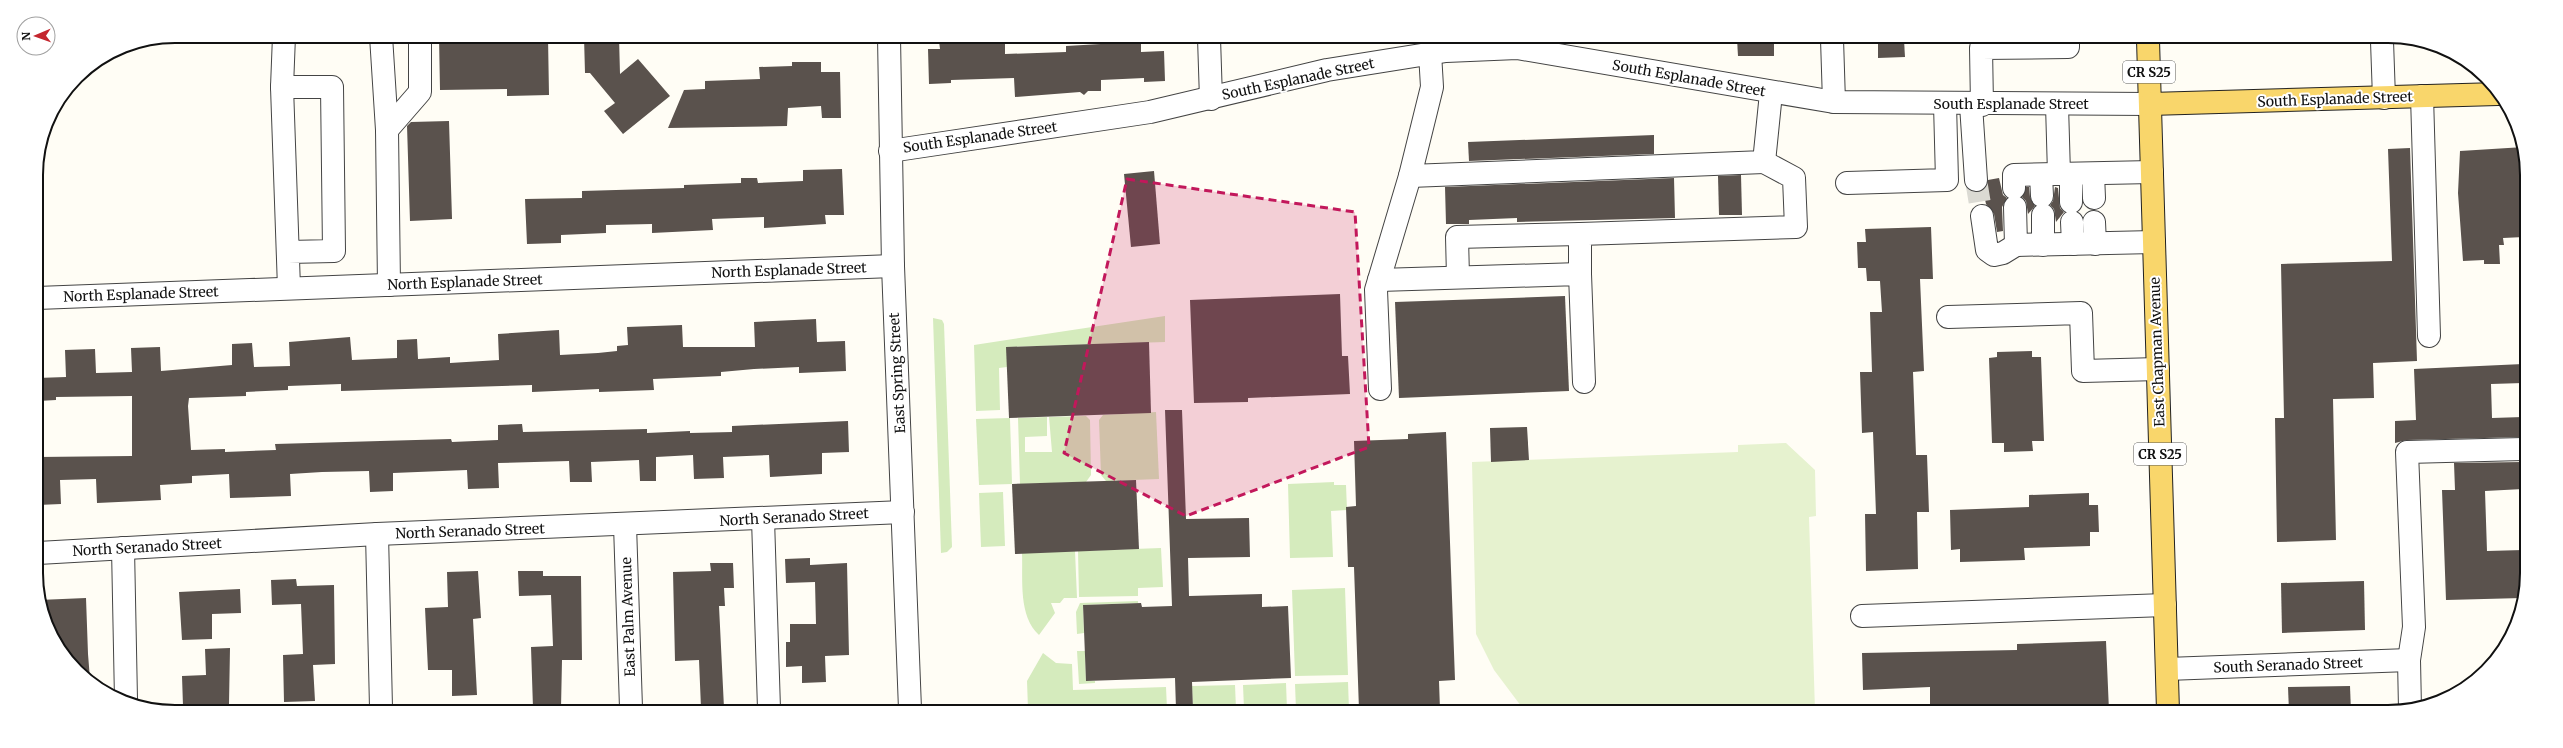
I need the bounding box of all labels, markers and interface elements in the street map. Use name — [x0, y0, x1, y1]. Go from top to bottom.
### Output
north arrow — [16, 16, 56, 56]
text: N — [19, 31, 33, 41]
street label: South Esplanade Street — [1220, 54, 1376, 104]
street label: South Esplanade Street — [1611, 56, 1768, 100]
road number: CR S25 — [2123, 61, 2175, 83]
street label: South Esplanade Street — [2257, 87, 2414, 111]
street label: South Esplanade Street — [1933, 95, 2089, 113]
street label: South Esplanade Street — [902, 117, 1059, 157]
street label: North Esplanade Street — [711, 258, 867, 282]
street label: North Esplanade Street — [387, 270, 543, 294]
street label: East Chapman Avenue — [2145, 277, 2169, 427]
street label: North Esplanade Street — [63, 282, 219, 306]
street label: East Spring Street — [885, 312, 909, 434]
road number: CR S25 — [2134, 443, 2186, 465]
street label: North Seranado Street — [719, 504, 870, 530]
street label: North Seranado Street — [395, 519, 546, 543]
street label: North Seranado Street — [72, 534, 223, 560]
street label: East Palm Avenue — [617, 557, 639, 677]
street label: South Seranado Street — [2213, 653, 2364, 677]

